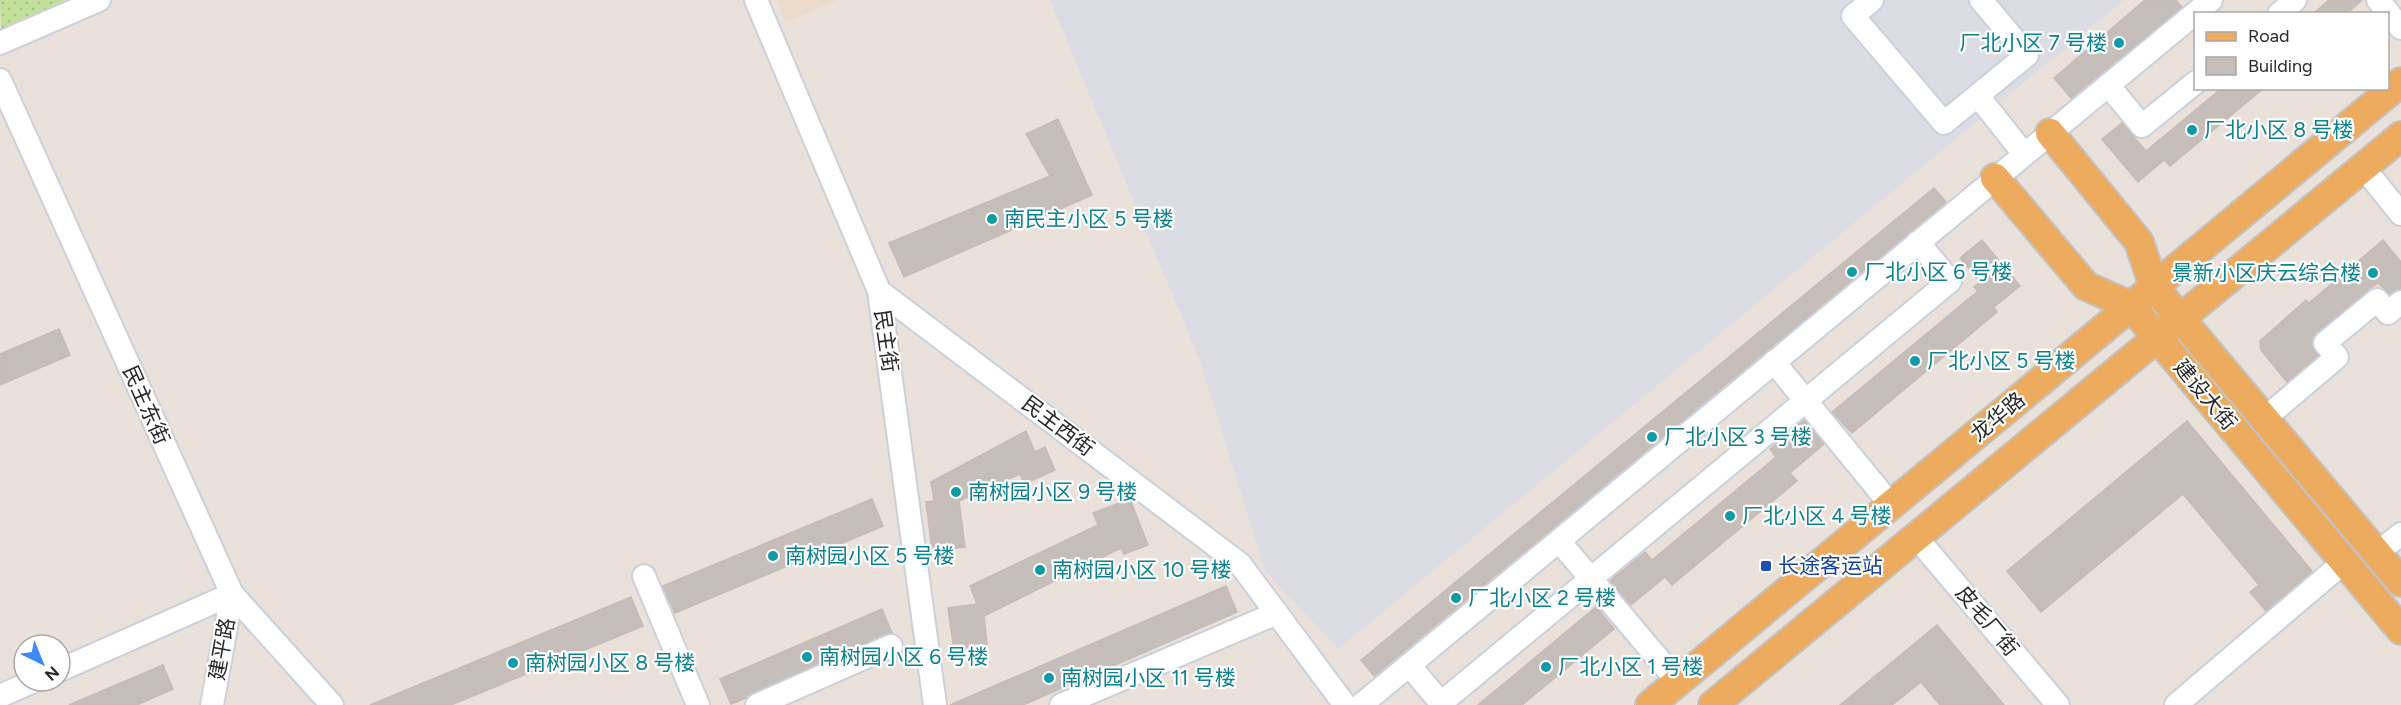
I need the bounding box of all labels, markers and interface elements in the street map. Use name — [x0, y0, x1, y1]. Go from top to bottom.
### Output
legend — [2194, 12, 2389, 90]
text: Road — [2248, 25, 2289, 47]
place label: 厂北小区 7 号楼 — [1959, 30, 2107, 55]
marker: 厂北小区 7 号楼 — [2112, 36, 2126, 50]
text: Building — [2248, 55, 2313, 77]
place label: 厂北小区 8 号楼 — [2204, 117, 2353, 142]
marker: 厂北小区 8 号楼 — [2185, 123, 2199, 137]
place label: 南民主小区 5 号楼 — [1004, 206, 1173, 231]
marker: 南民主小区 5 号楼 — [985, 212, 999, 226]
place label: 厂北小区 6 号楼 — [1864, 259, 2012, 284]
place label: 景新小区庆云综合楼 — [2172, 260, 2361, 285]
marker: 厂北小区 6 号楼 — [1845, 265, 1859, 279]
marker: 景新小区庆云综合楼 — [2366, 266, 2380, 280]
street label: 民主街 — [870, 308, 903, 374]
place label: 厂北小区 5 号楼 — [1927, 348, 2075, 373]
marker: 厂北小区 5 号楼 — [1908, 354, 1922, 368]
street label: 建设大街 — [2169, 354, 2242, 435]
street label: 民主东街 — [118, 361, 175, 448]
street label: 龙华路 — [1966, 387, 2030, 446]
street label: 民主西街 — [1017, 390, 1099, 461]
place label: 厂北小区 3 号楼 — [1664, 424, 1812, 449]
marker: 厂北小区 3 号楼 — [1645, 430, 1659, 444]
place label: 南树园小区 9 号楼 — [968, 479, 1137, 504]
marker: 南树园小区 9 号楼 — [949, 485, 963, 499]
place label: 厂北小区 4 号楼 — [1742, 503, 1891, 528]
marker: 厂北小区 4 号楼 — [1723, 509, 1737, 523]
place label: 南树园小区 5 号楼 — [785, 543, 954, 568]
marker: 南树园小区 5 号楼 — [766, 549, 780, 563]
place label: 长途客运站 — [1778, 553, 1883, 578]
place label: 南树园小区 10 号楼 — [1052, 557, 1232, 582]
marker: 长途客运站 — [1759, 559, 1773, 573]
marker: 南树园小区 10 号楼 — [1033, 563, 1047, 577]
street label: 皮毛厂街 — [1951, 580, 2024, 661]
place label: 厂北小区 2 号楼 — [1468, 585, 1616, 610]
marker: 厂北小区 2 号楼 — [1449, 591, 1463, 605]
street label: 建平路 — [204, 616, 239, 682]
north arrow — [12, 633, 72, 693]
place label: 南树园小区 6 号楼 — [819, 644, 988, 669]
place label: 南树园小区 8 号楼 — [525, 650, 695, 675]
marker: 南树园小区 6 号楼 — [800, 650, 814, 664]
place label: 厂北小区 1 号楼 — [1558, 654, 1703, 679]
marker: 南树园小区 8 号楼 — [506, 656, 520, 670]
marker: 厂北小区 1 号楼 — [1539, 660, 1553, 674]
text: N — [41, 662, 63, 685]
place label: 南树园小区 11 号楼 — [1061, 665, 1236, 690]
marker: 南树园小区 11 号楼 — [1042, 671, 1056, 685]

